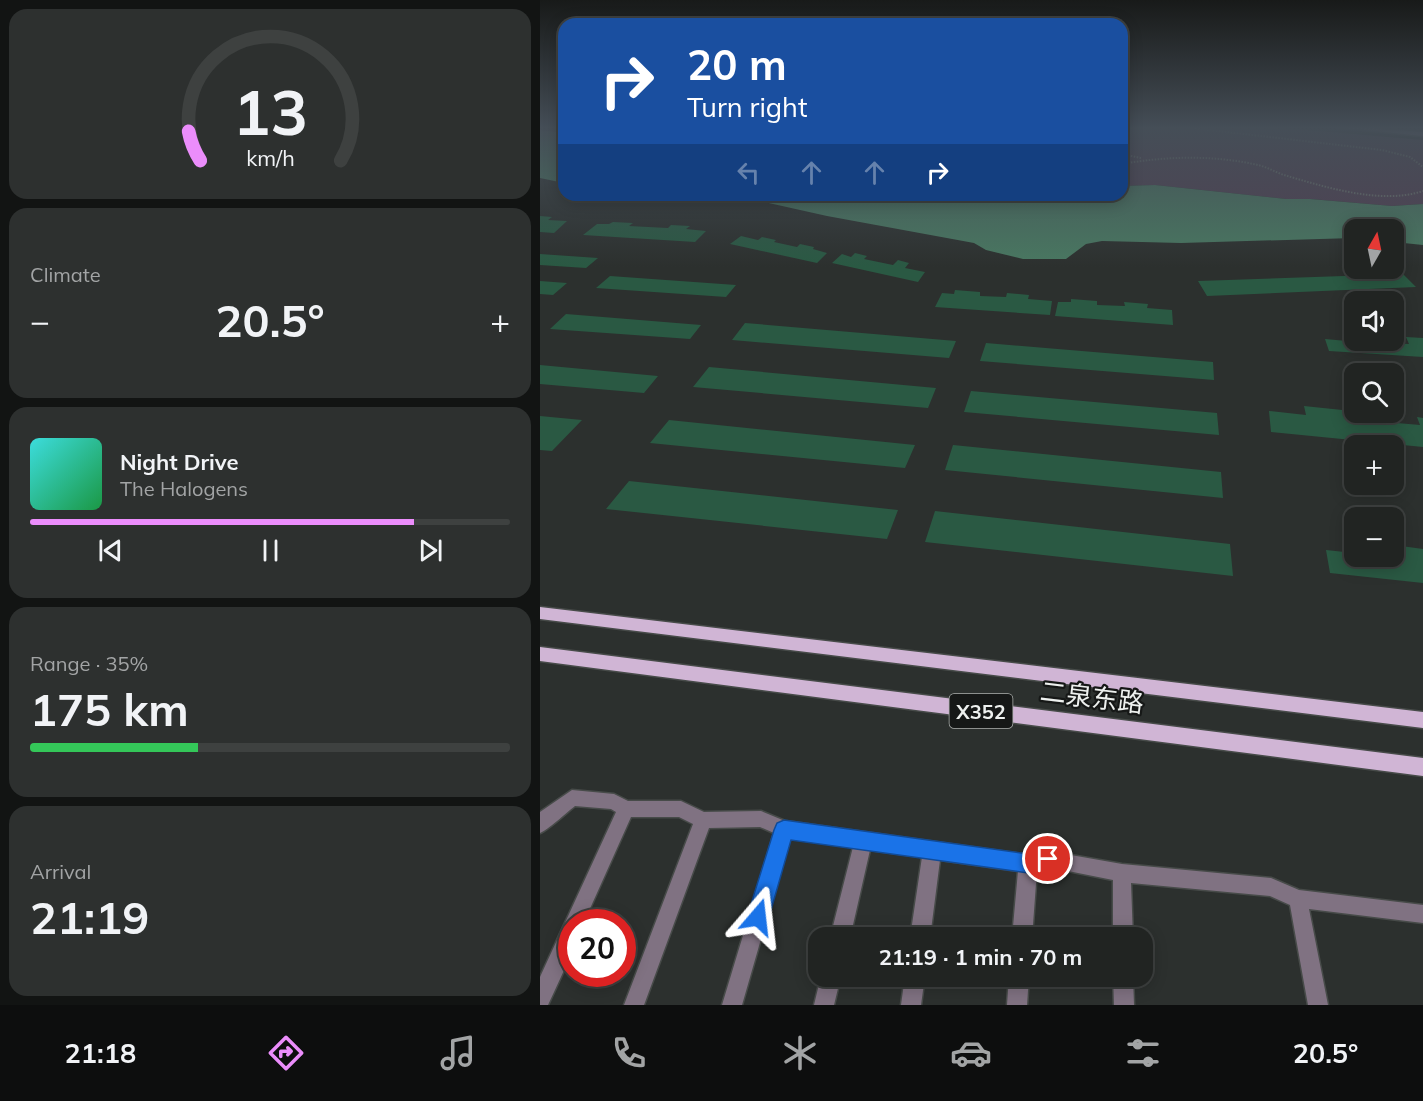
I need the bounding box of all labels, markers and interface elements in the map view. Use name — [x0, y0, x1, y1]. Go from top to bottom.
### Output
text: 20 m — [687, 38, 787, 91]
icon: right — [588, 42, 666, 120]
text: 13 — [233, 72, 307, 151]
text: Turn right — [687, 90, 807, 124]
text: km/h — [246, 144, 294, 171]
icon: left — [732, 156, 765, 189]
icon: ahead — [795, 156, 828, 189]
icon: ahead — [858, 156, 891, 189]
icon: right — [921, 156, 954, 189]
north arrow — [1344, 219, 1404, 279]
map controls — [1344, 219, 1404, 567]
text: Climate — [30, 262, 101, 287]
button: sound — [1344, 291, 1404, 351]
text: 20.5° — [215, 292, 325, 348]
text: − — [30, 300, 50, 341]
text: + — [490, 300, 510, 341]
button: search — [1344, 363, 1404, 423]
button: + — [1344, 435, 1404, 495]
text: Night Drive — [120, 448, 239, 476]
text: The Halogens — [120, 476, 248, 501]
button: − — [1344, 507, 1404, 567]
icon: previous — [94, 534, 127, 567]
icon: pause — [254, 534, 287, 567]
icon: next — [414, 534, 447, 567]
text: Range · 35% — [30, 651, 148, 676]
street label: 二泉东路 — [1038, 674, 1146, 720]
text: 175 km — [30, 681, 189, 737]
road number: X352 — [950, 694, 1012, 728]
pin — [1022, 833, 1073, 884]
icon: arrive — [1031, 842, 1064, 875]
text: Arrival — [30, 859, 91, 884]
position arrow — [726, 885, 790, 949]
text: 21:19 — [30, 889, 149, 945]
speed limit sign: 20 — [558, 909, 636, 987]
text: 21:19 · 1 min · 70 m — [879, 943, 1082, 971]
icon: directions — [265, 1032, 307, 1074]
icon: music — [437, 1032, 479, 1074]
icon: phone — [608, 1032, 650, 1074]
icon: climate — [779, 1032, 821, 1074]
icon: car — [950, 1032, 992, 1074]
icon: filters — [1122, 1032, 1164, 1074]
text: 21:18 — [65, 1036, 136, 1070]
text: 20.5° — [1293, 1036, 1358, 1070]

